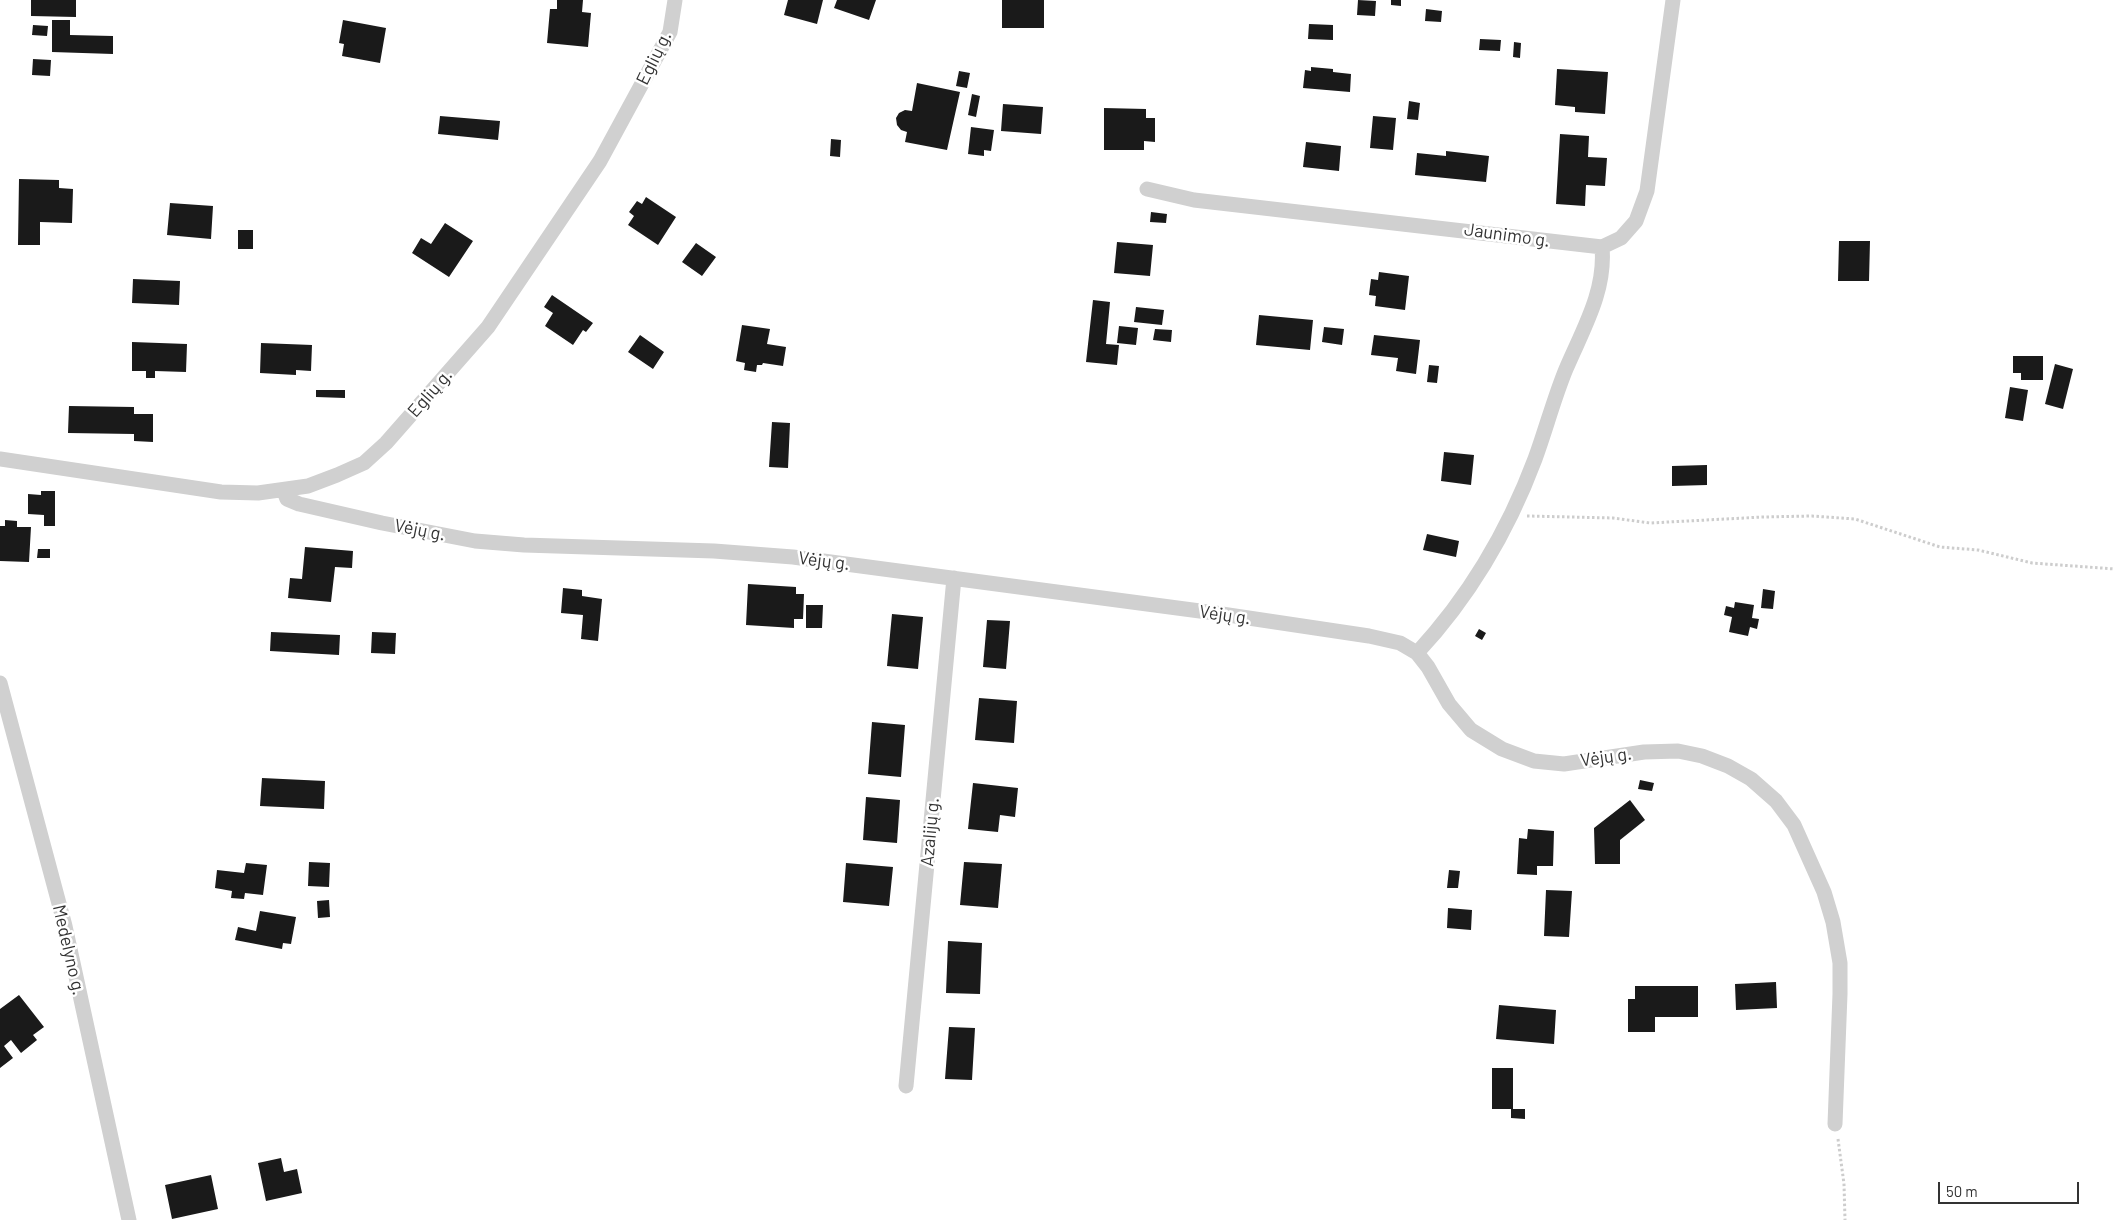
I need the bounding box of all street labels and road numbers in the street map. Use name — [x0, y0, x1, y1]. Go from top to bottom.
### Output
street label: Eglių g. — [632, 28, 676, 88]
street label: Jaunimo g. — [1463, 218, 1551, 252]
street label: Eglių g. — [403, 364, 457, 422]
street label: Vėjų g. — [393, 514, 447, 546]
street label: Vėjų g. — [797, 547, 851, 575]
street label: Vėjų g. — [1198, 601, 1252, 629]
street label: Vėjų g. — [1579, 743, 1633, 771]
street label: Azalijų g. — [916, 797, 944, 867]
street label: Medelyno g. — [48, 903, 90, 997]

